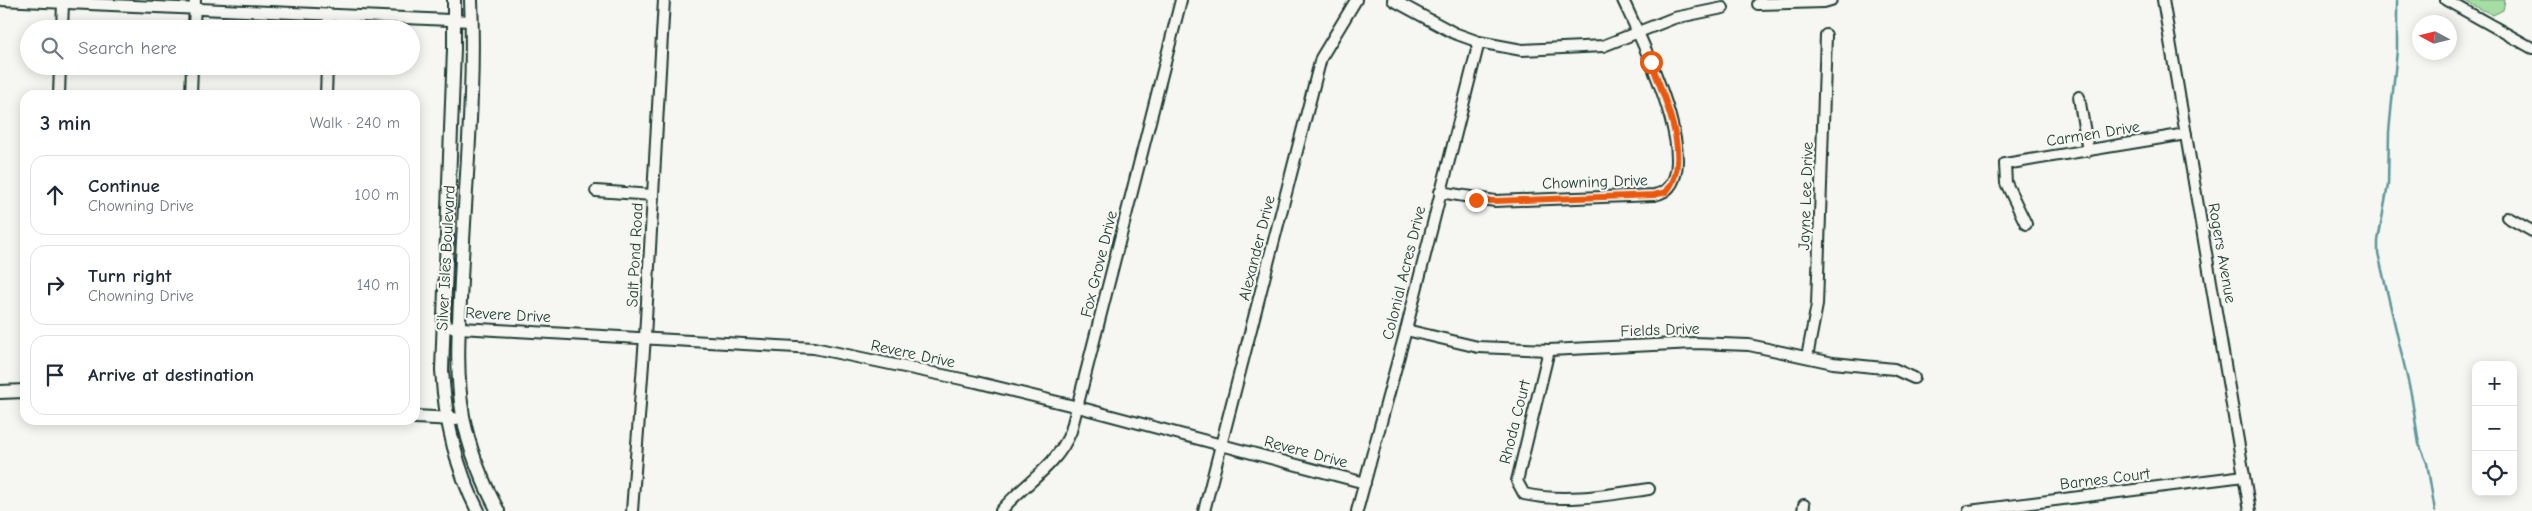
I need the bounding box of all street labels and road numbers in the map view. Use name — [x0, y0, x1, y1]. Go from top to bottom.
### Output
street label: Carmen Drive — [2045, 118, 2141, 150]
street label: Jayne Lee Drive — [1795, 141, 1817, 251]
street label: Chowning Drive — [1542, 171, 1648, 193]
street label: Silver Isles Boulevard — [433, 185, 459, 331]
street label: Alexander Drive — [1235, 194, 1279, 302]
street label: Salt Pond Road — [623, 202, 647, 308]
street label: Rogers Avenue — [2204, 202, 2240, 304]
street label: Colonial Acres Drive — [1379, 204, 1429, 342]
street label: Fox Grove Drive — [1077, 209, 1121, 319]
street label: Revere Drive — [465, 304, 551, 326]
street label: Fields Drive — [1620, 320, 1700, 340]
street label: Revere Drive — [869, 336, 957, 372]
street label: Rhoda Court — [1496, 378, 1534, 466]
street label: Revere Drive — [1262, 432, 1350, 472]
street label: Barnes Court — [2059, 464, 2152, 493]

